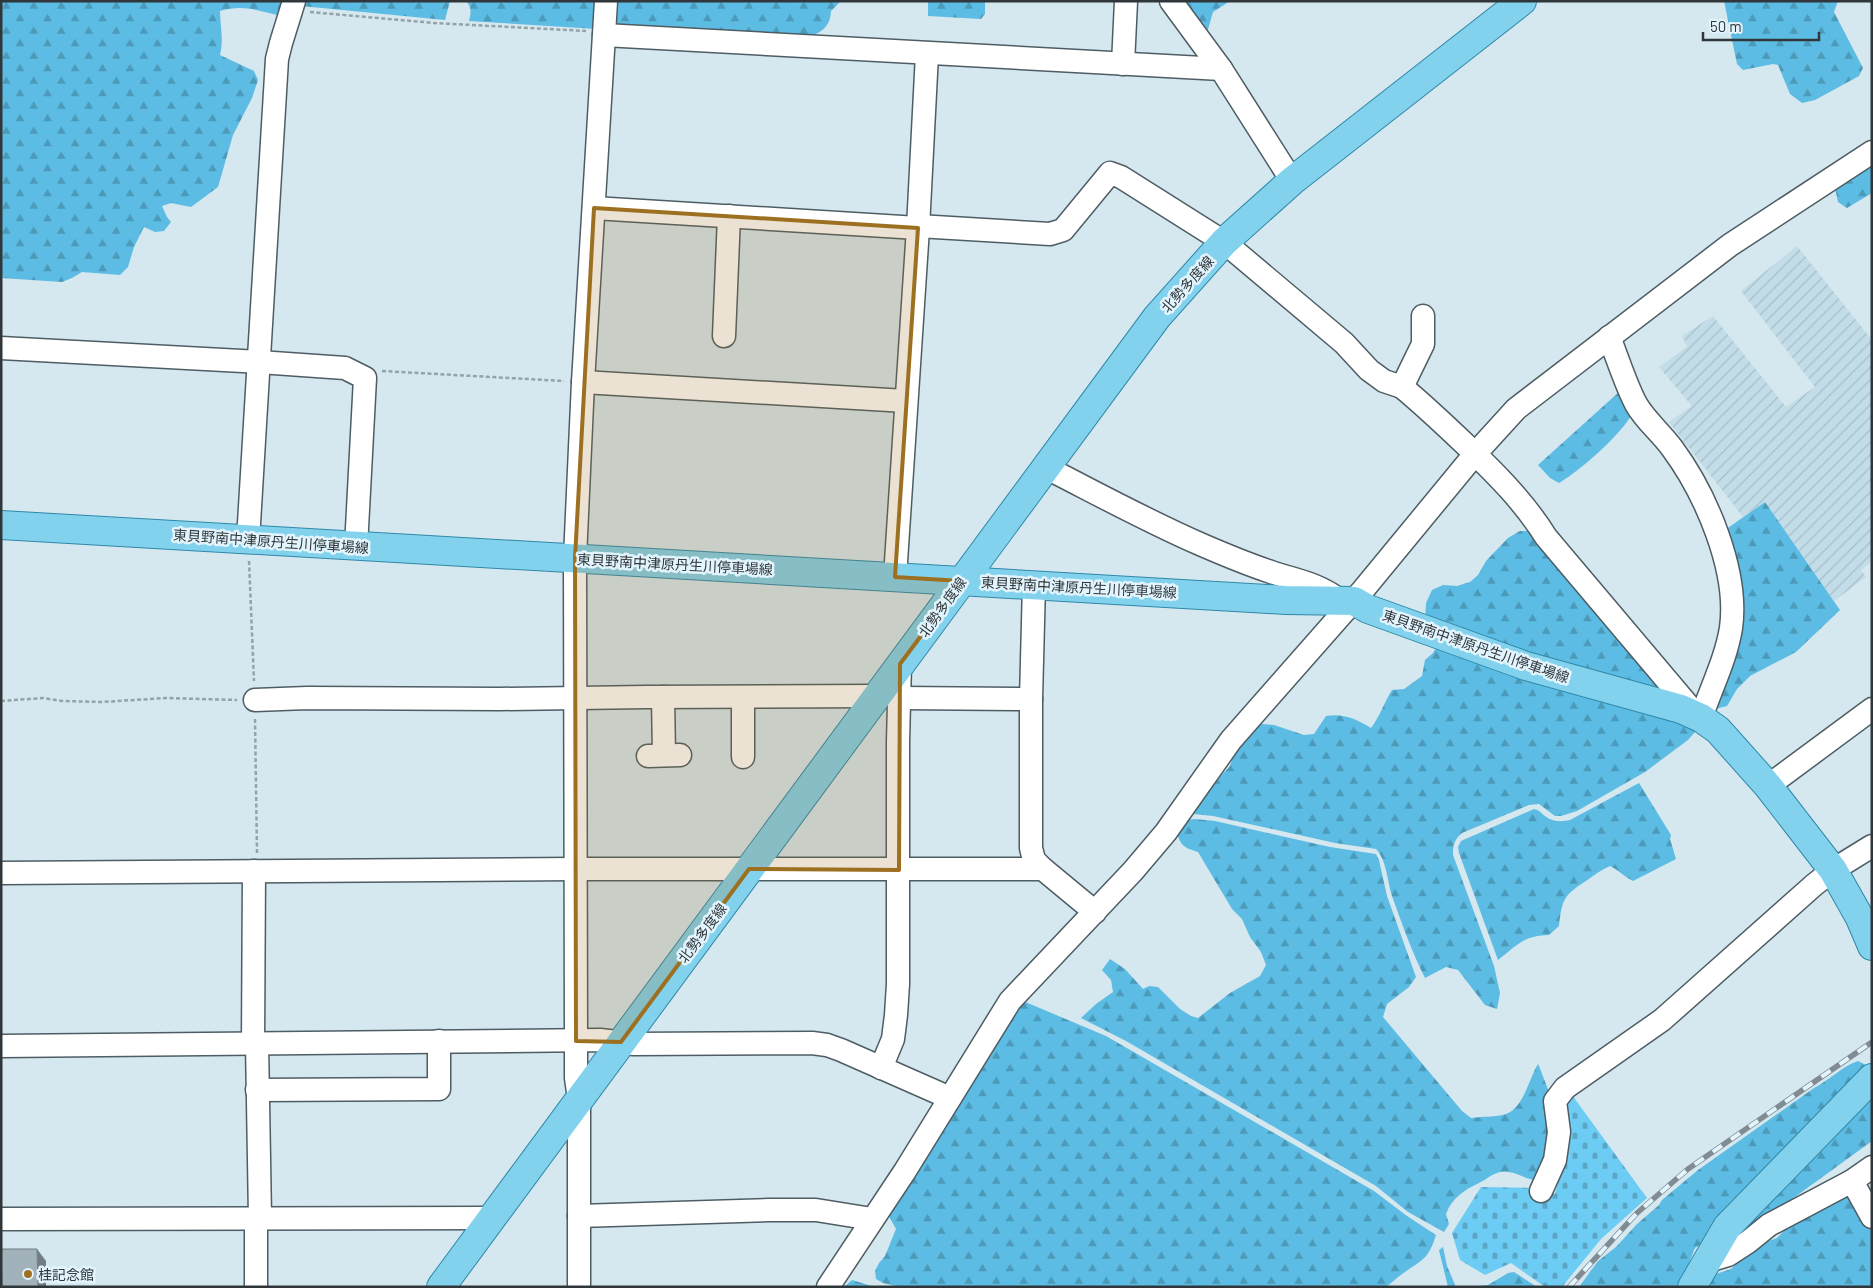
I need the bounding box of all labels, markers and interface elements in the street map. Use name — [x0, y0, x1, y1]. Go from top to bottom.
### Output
scale bar — [1703, 10, 1819, 42]
text: 50 m — [1710, 17, 1742, 35]
street label: 北勢多度線 — [1157, 252, 1217, 316]
street label: 東貝野南中津原丹生川停車場線 — [173, 526, 369, 556]
street label: 東貝野南中津原丹生川停車場線 — [577, 550, 773, 578]
street label: 東貝野南中津原丹生川停車場線 — [981, 573, 1177, 601]
street label: 北勢多度線 — [915, 574, 969, 640]
street label: 東貝野南中津原丹生川停車場線 — [1381, 606, 1571, 686]
street label: 北勢多度線 — [674, 900, 730, 966]
place label: 桂記念館 — [38, 1266, 94, 1283]
marker: 桂記念館 — [22, 1268, 34, 1280]

